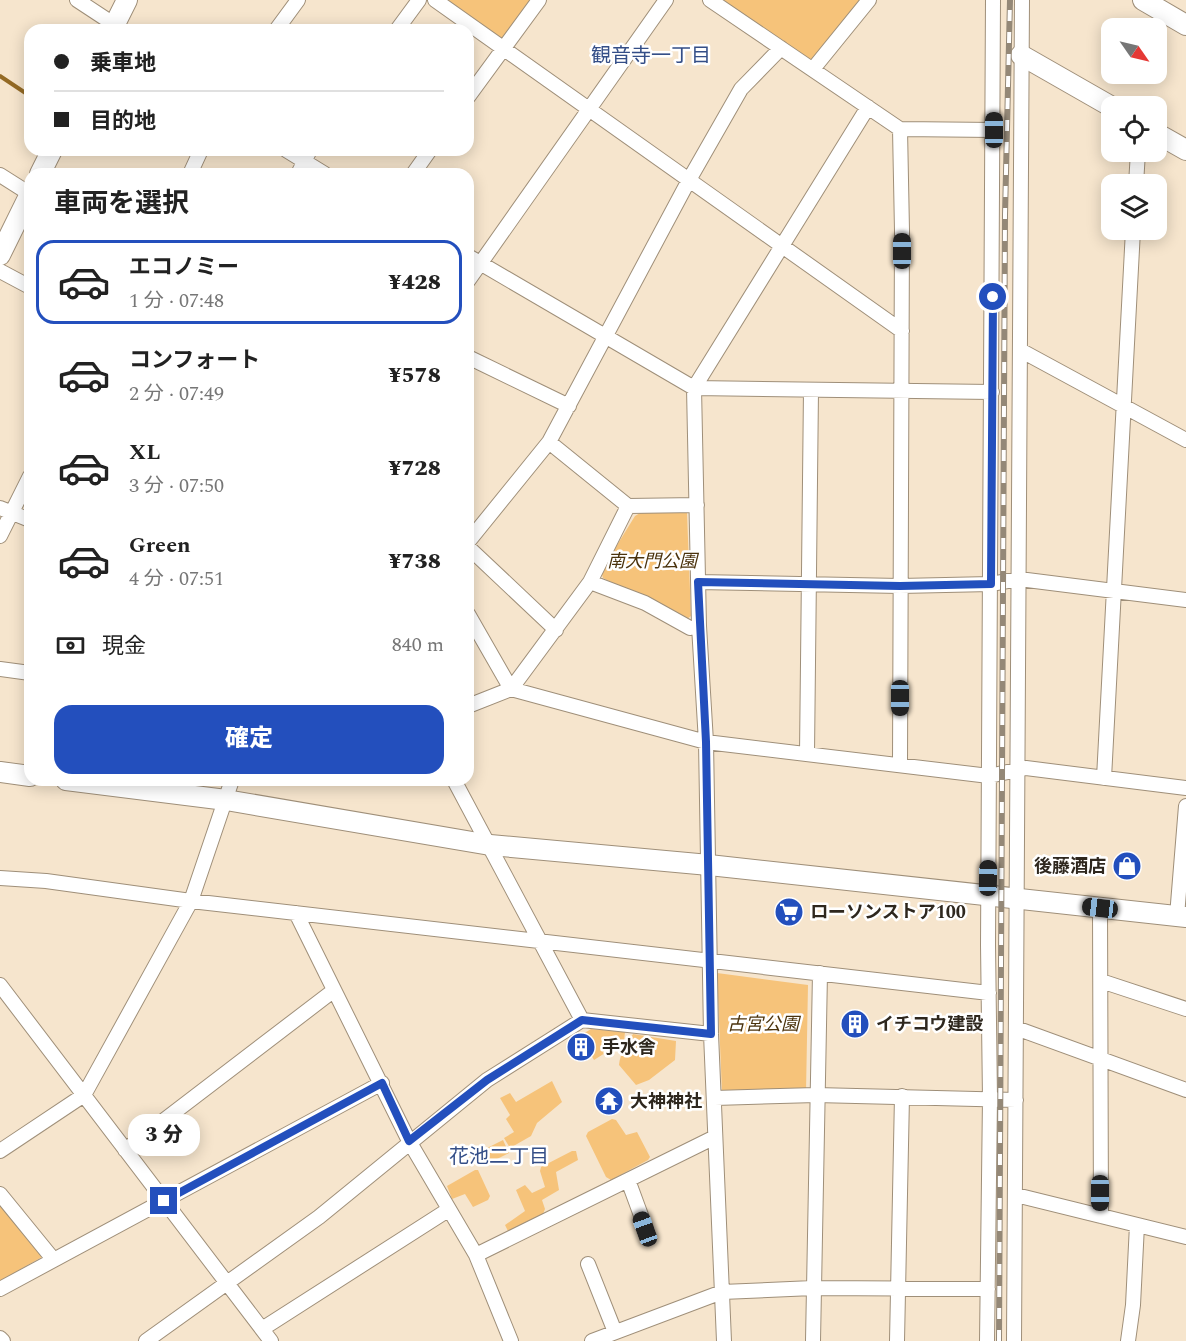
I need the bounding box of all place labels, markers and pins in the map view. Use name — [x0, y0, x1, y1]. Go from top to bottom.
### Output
shop icon: 後藤酒店 — [1111, 850, 1143, 882]
place label: 後藤酒店 — [1034, 853, 1106, 880]
supermarket icon: ローソンストア100 — [773, 896, 805, 928]
place label: ローソンストア100 — [810, 899, 966, 926]
building icon: イチコウ建設 — [839, 1008, 871, 1040]
place label: イチコウ建設 — [876, 1011, 983, 1038]
building icon: 手水舎 — [565, 1031, 597, 1063]
place label: 手水舎 — [602, 1034, 656, 1061]
temple icon: 大神神社 — [593, 1085, 625, 1117]
place label: 大神神社 — [630, 1088, 702, 1115]

